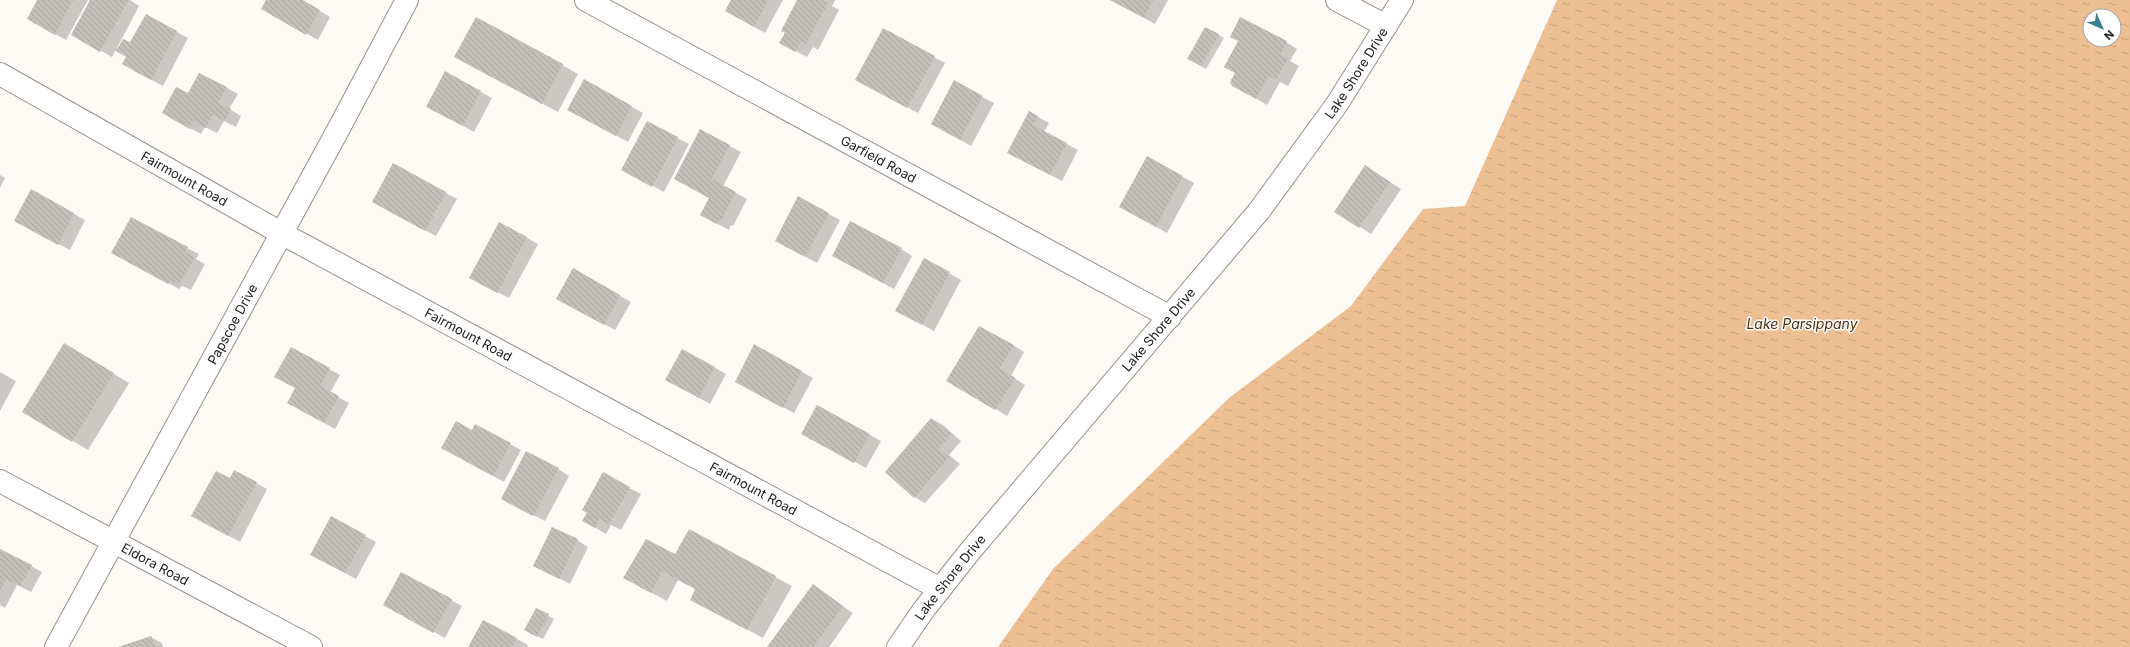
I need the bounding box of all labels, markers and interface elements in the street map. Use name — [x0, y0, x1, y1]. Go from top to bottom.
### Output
north arrow — [2082, 8, 2122, 48]
street label: Lake Shore Drive — [1321, 25, 1391, 122]
text: N — [2101, 27, 2117, 43]
street label: Garfield Road — [838, 132, 919, 186]
street label: Fairmount Road — [138, 148, 231, 209]
street label: Papscoe Drive — [204, 281, 261, 367]
street label: Lake Shore Drive — [1118, 284, 1199, 374]
street label: Fairmount Road — [422, 304, 515, 364]
water label: Lake Parsippany — [1746, 315, 1859, 332]
street label: Fairmount Road — [707, 458, 800, 518]
street label: Lake Shore Drive — [911, 531, 989, 623]
street label: Eldora Road — [119, 539, 192, 588]

